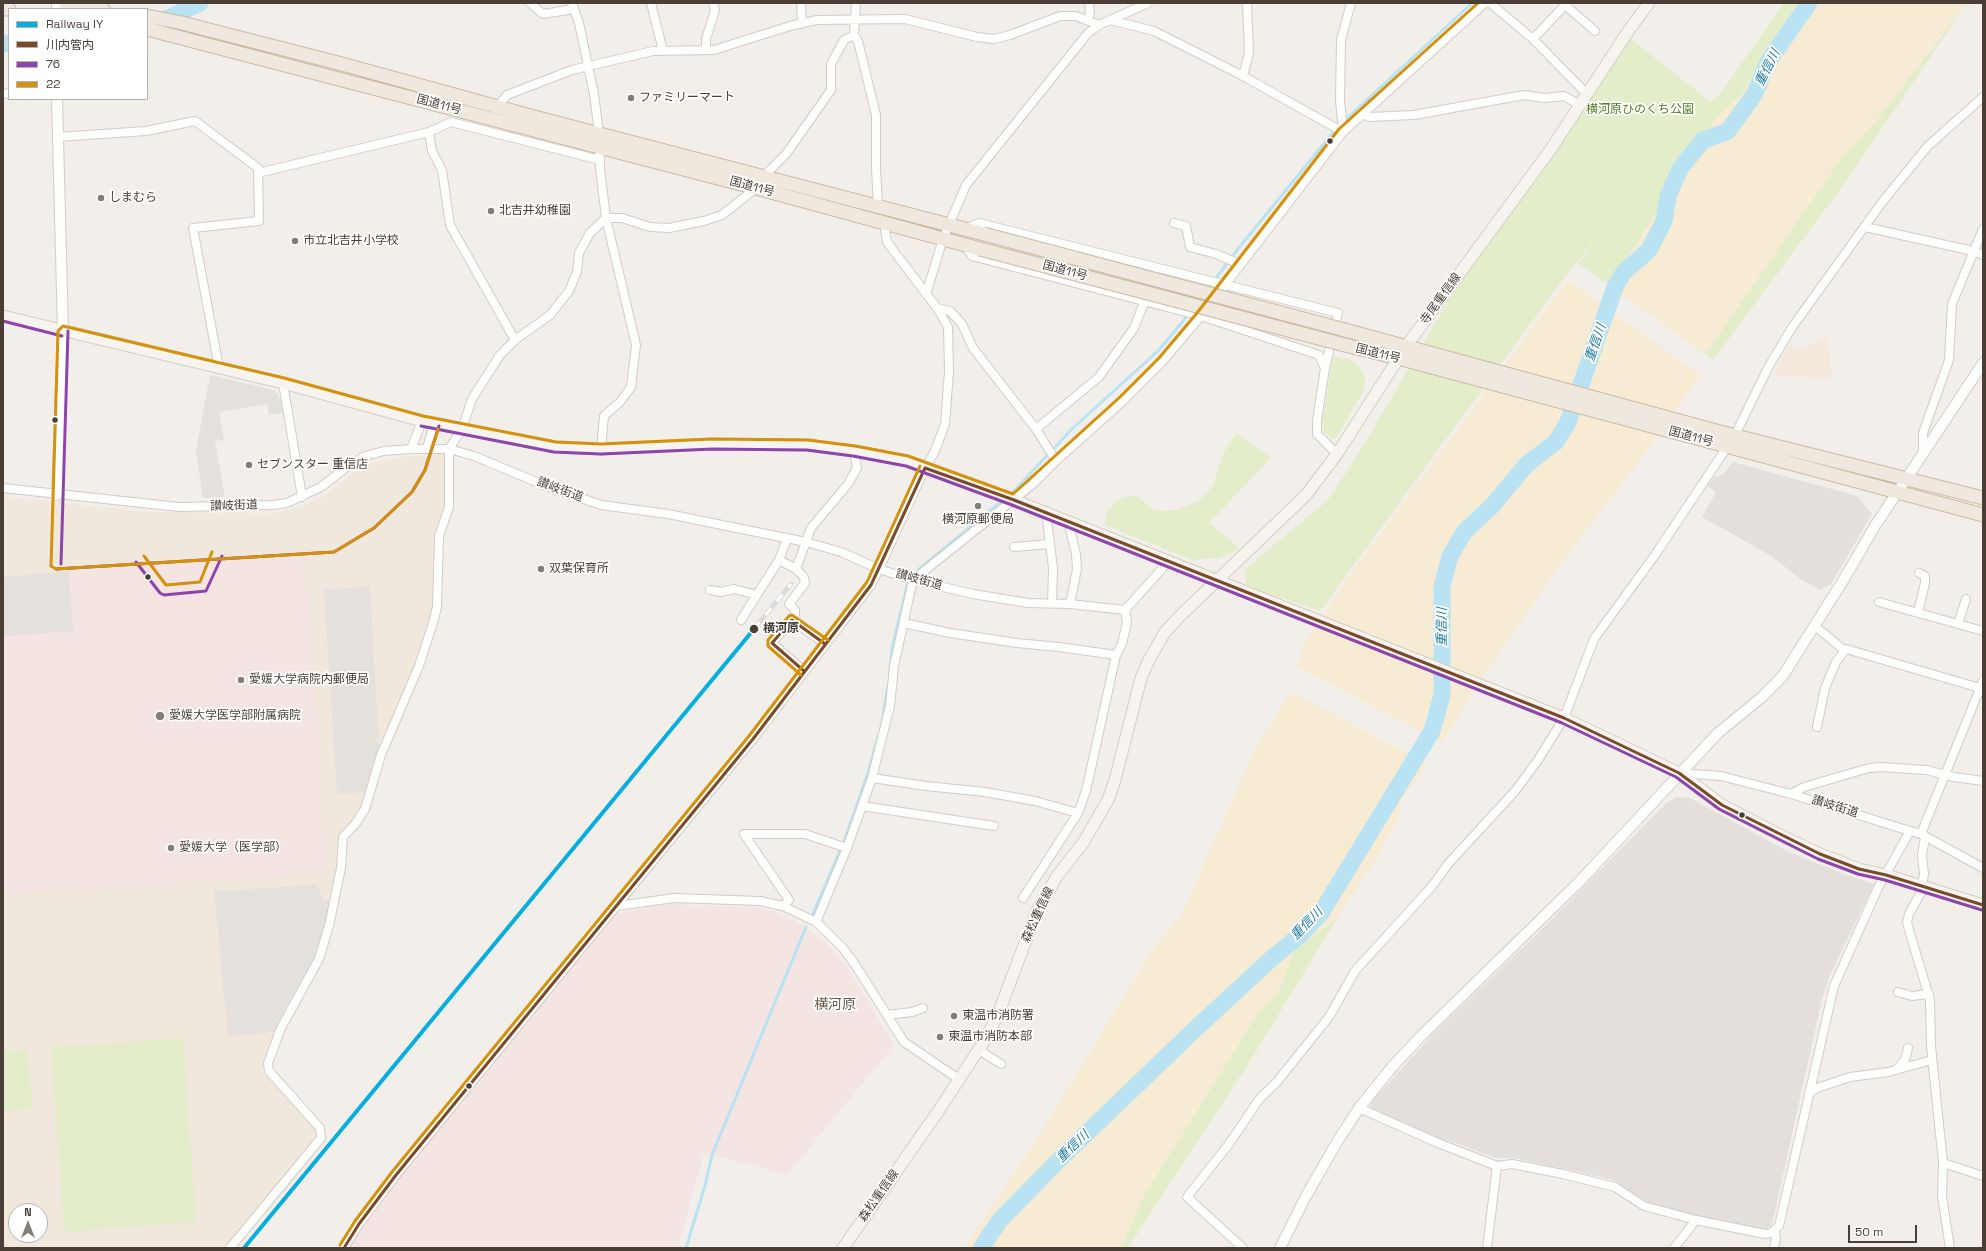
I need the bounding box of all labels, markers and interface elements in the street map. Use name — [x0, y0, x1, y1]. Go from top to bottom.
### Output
legend — [8, 8, 148, 100]
text: Railway IY — [46, 16, 103, 32]
text: 川内管内 — [46, 37, 94, 53]
water label: 重信川 — [1752, 47, 1784, 89]
text: 76 — [46, 56, 60, 72]
text: 22 — [46, 76, 60, 92]
place label: ファミリーマート — [639, 91, 735, 105]
street label: 国道11号 — [415, 92, 463, 118]
marker: ファミリーマート — [626, 93, 636, 103]
park label: 横河原ひのくち公園 — [1586, 103, 1694, 117]
unlabelled marker — [1325, 136, 1335, 146]
street label: 国道11号 — [728, 174, 776, 200]
place label: しまむら — [109, 191, 157, 205]
marker: しまむら — [96, 193, 106, 203]
place label: 北吉井幼稚園 — [499, 204, 571, 218]
marker: 北吉井幼稚園 — [486, 206, 496, 216]
place label: 市立北吉井小学校 — [303, 234, 399, 248]
marker: 市立北吉井小学校 — [290, 236, 300, 246]
street label: 国道11号 — [1041, 258, 1089, 284]
street label: 寺尾重信線 — [1418, 270, 1464, 328]
water label: 重信川 — [1582, 322, 1610, 364]
street label: 国道11号 — [1354, 341, 1402, 367]
unlabelled marker — [50, 415, 60, 425]
street label: 国道11号 — [1667, 424, 1715, 450]
place label: セブンスター 重信店 — [257, 458, 368, 472]
marker: セブンスター 重信店 — [244, 460, 254, 470]
street label: 讃岐街道 — [535, 475, 585, 505]
street label: 讃岐街道 — [210, 498, 258, 514]
marker: 横河原郵便局 — [973, 501, 983, 511]
place label: 横河原郵便局 — [942, 513, 1014, 527]
place label: 双葉保育所 — [549, 562, 609, 576]
marker: 双葉保育所 — [536, 564, 546, 574]
street label: 讃岐街道 — [894, 567, 944, 593]
unlabelled marker — [143, 572, 153, 582]
water label: 重信川 — [1434, 608, 1450, 646]
place label: 横河原 — [763, 622, 799, 636]
marker: 横河原 — [748, 623, 760, 635]
place label: 愛媛大学病院内郵便局 — [249, 673, 369, 687]
marker: 愛媛大学病院内郵便局 — [236, 675, 246, 685]
place label: 愛媛大学医学部附属病院 — [169, 709, 301, 723]
marker: 愛媛大学医学部附属病院 — [154, 710, 166, 722]
street label: 讃岐街道 — [1810, 793, 1860, 821]
unlabelled marker — [1737, 810, 1747, 820]
place label: 愛媛大学（医学部） — [179, 841, 287, 855]
marker: 愛媛大学（医学部） — [166, 843, 176, 853]
street label: 森松重信線 — [1019, 885, 1057, 945]
water label: 重信川 — [1288, 905, 1326, 943]
district label: 横河原 — [814, 997, 856, 1013]
place label: 東温市消防署 — [962, 1009, 1034, 1023]
marker: 東温市消防署 — [949, 1011, 959, 1021]
place label: 東温市消防本部 — [948, 1030, 1032, 1044]
marker: 東温市消防本部 — [935, 1032, 945, 1042]
unlabelled marker — [464, 1081, 474, 1091]
water label: 重信川 — [1054, 1128, 1092, 1166]
street label: 森松重信線 — [856, 1167, 902, 1225]
north arrow — [8, 1203, 48, 1243]
text: N — [24, 1205, 32, 1219]
scale bar — [1850, 1217, 1919, 1243]
text: 50 m — [1855, 1224, 1883, 1240]

